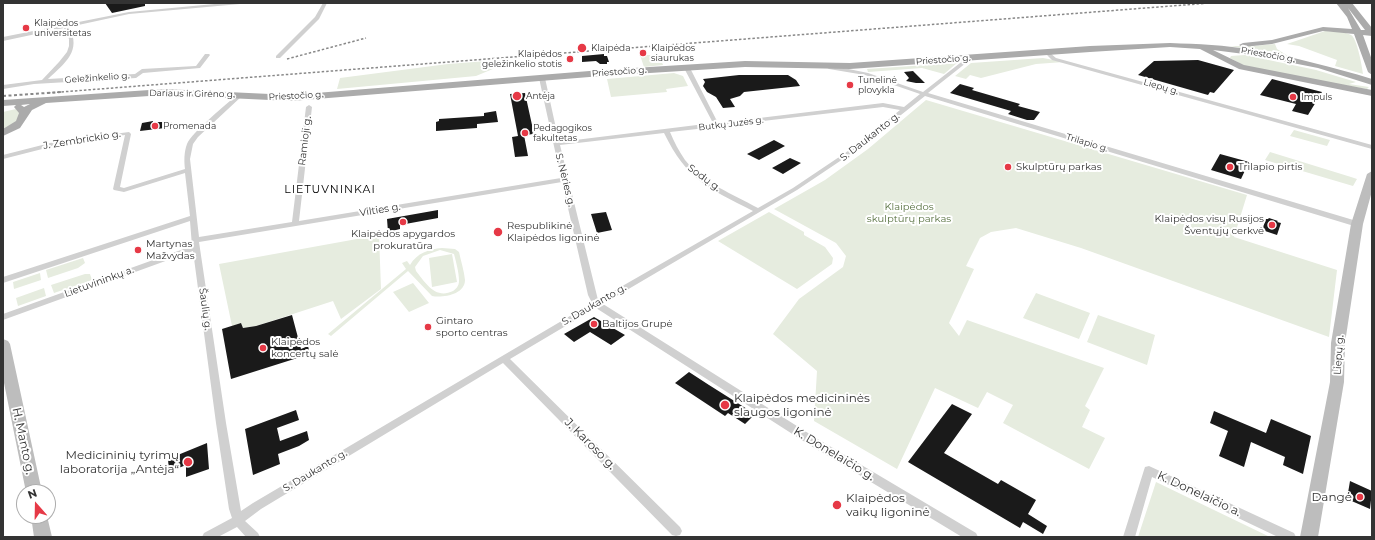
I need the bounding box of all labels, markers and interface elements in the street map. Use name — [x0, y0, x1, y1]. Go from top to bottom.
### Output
place label: Klaipėdos universitetas — [34, 18, 91, 39]
marker: Klaipėdos universitetas — [21, 23, 31, 33]
marker: Klaipėda — [576, 42, 588, 54]
place label: Klaipėda — [591, 43, 631, 53]
place label: Klaipėdos siaurukas — [651, 43, 695, 64]
street label: Priestočio g. — [1240, 45, 1296, 65]
marker: Klaipėdos siaurukas — [638, 48, 648, 58]
place label: Klaipėdos geležinkelio stotis — [482, 49, 562, 70]
street label: Priestočio g. — [915, 53, 971, 67]
marker: Klaipėdos geležinkelio stotis — [565, 54, 575, 64]
street label: Priestočio g. — [591, 65, 647, 79]
street label: Geležinkelio g. — [64, 70, 130, 86]
place label: Tunelinė plovykla — [858, 75, 897, 96]
street label: Liepų g. — [1142, 77, 1180, 97]
marker: Tunelinė plovykla — [845, 80, 855, 90]
street label: Dariaus ir Girėno g. — [149, 88, 235, 100]
street label: Priestočio g. — [268, 89, 324, 103]
marker: Antėja — [511, 90, 523, 102]
place label: Antėja — [526, 91, 555, 101]
marker: Impuls — [1288, 92, 1298, 102]
place label: Impuls — [1301, 92, 1332, 102]
street label: S. Daukanto g. — [838, 110, 902, 164]
street label: Butkų Juzės g. — [698, 115, 764, 133]
street label: Ramioji g. — [296, 116, 314, 166]
marker: Promenada — [150, 121, 160, 131]
place label: Promenada — [163, 121, 216, 131]
place label: Pedagogikos fakultetas — [533, 123, 592, 144]
street label: J. Zembrickio g. — [42, 128, 122, 152]
marker: Pedagogikos fakultetas — [520, 128, 530, 138]
street label: Trilapio g. — [1065, 132, 1109, 154]
street label: S. Nėries g. — [553, 152, 577, 208]
place label: Skulptūrų parkas — [1016, 161, 1102, 173]
place label: Trilapio pirtis — [1238, 161, 1302, 173]
street label: Sodų g. — [685, 162, 723, 194]
marker: Skulptūrų parkas — [1003, 162, 1013, 172]
marker: Trilapio pirtis — [1225, 162, 1235, 172]
district label: LIETUVNINKAI — [284, 183, 376, 197]
street label: Vilties g. — [359, 201, 401, 219]
park label: Klaipėdos skulptūrų parkas — [867, 201, 951, 224]
place label: Klaipėdos visų Rusijos Šventųjų cerkvė — [1155, 213, 1264, 236]
marker: Klaipėdos apygardos prokuratūra — [398, 217, 408, 227]
place label: Respublikinė Klaipėdos ligoninė — [507, 220, 600, 244]
marker: Klaipėdos visų Rusijos Šventųjų cerkvė — [1267, 220, 1277, 230]
marker: Respublikinė Klaipėdos ligoninė — [492, 226, 504, 238]
place label: Klaipėdos apygardos prokuratūra — [351, 228, 455, 252]
place label: Martynas Mažvydas — [146, 238, 195, 262]
marker: Martynas Mažvydas — [133, 245, 143, 255]
street label: Lietuvininkų a. — [63, 264, 135, 300]
street label: S. Daukanto g. — [560, 282, 628, 328]
street label: Šaulių g. — [196, 287, 214, 331]
place label: Gintaro sporto centras — [436, 315, 508, 338]
place label: Baltijos Grupė — [602, 318, 673, 330]
marker: Baltijos Grupė — [589, 319, 599, 329]
marker: Gintaro sporto centras — [423, 322, 433, 332]
street label: Liepų g. — [1332, 335, 1346, 375]
place label: Klaipėdos koncertų salė — [271, 336, 338, 360]
marker: Klaipėdos koncertų salė — [258, 343, 268, 353]
place label: Klaipėdos medicininės slaugos ligoninė — [734, 391, 870, 419]
marker: Klaipėdos medicininės slaugos ligoninė — [719, 399, 731, 411]
street label: H. Manto g. — [9, 406, 37, 476]
street label: J. Karoso g. — [561, 415, 619, 473]
street label: K. Donelaičio g. — [791, 424, 877, 484]
street label: S. Daukanto g. — [281, 447, 349, 495]
place label: Medicininių tyrimų laboratorija „Antėja“ — [60, 448, 179, 476]
marker: Medicininių tyrimų laboratorija „Antėja“ — [182, 456, 194, 468]
street label: K. Donelaičio a. — [1155, 468, 1243, 520]
north arrow — [16, 484, 56, 524]
text: N — [26, 486, 39, 502]
place label: Dangė — [1311, 490, 1352, 504]
place label: Klaipėdos vaikų ligoninė — [846, 491, 930, 519]
marker: Dangė — [1355, 492, 1365, 502]
marker: Klaipėdos vaikų ligoninė — [831, 499, 843, 511]

